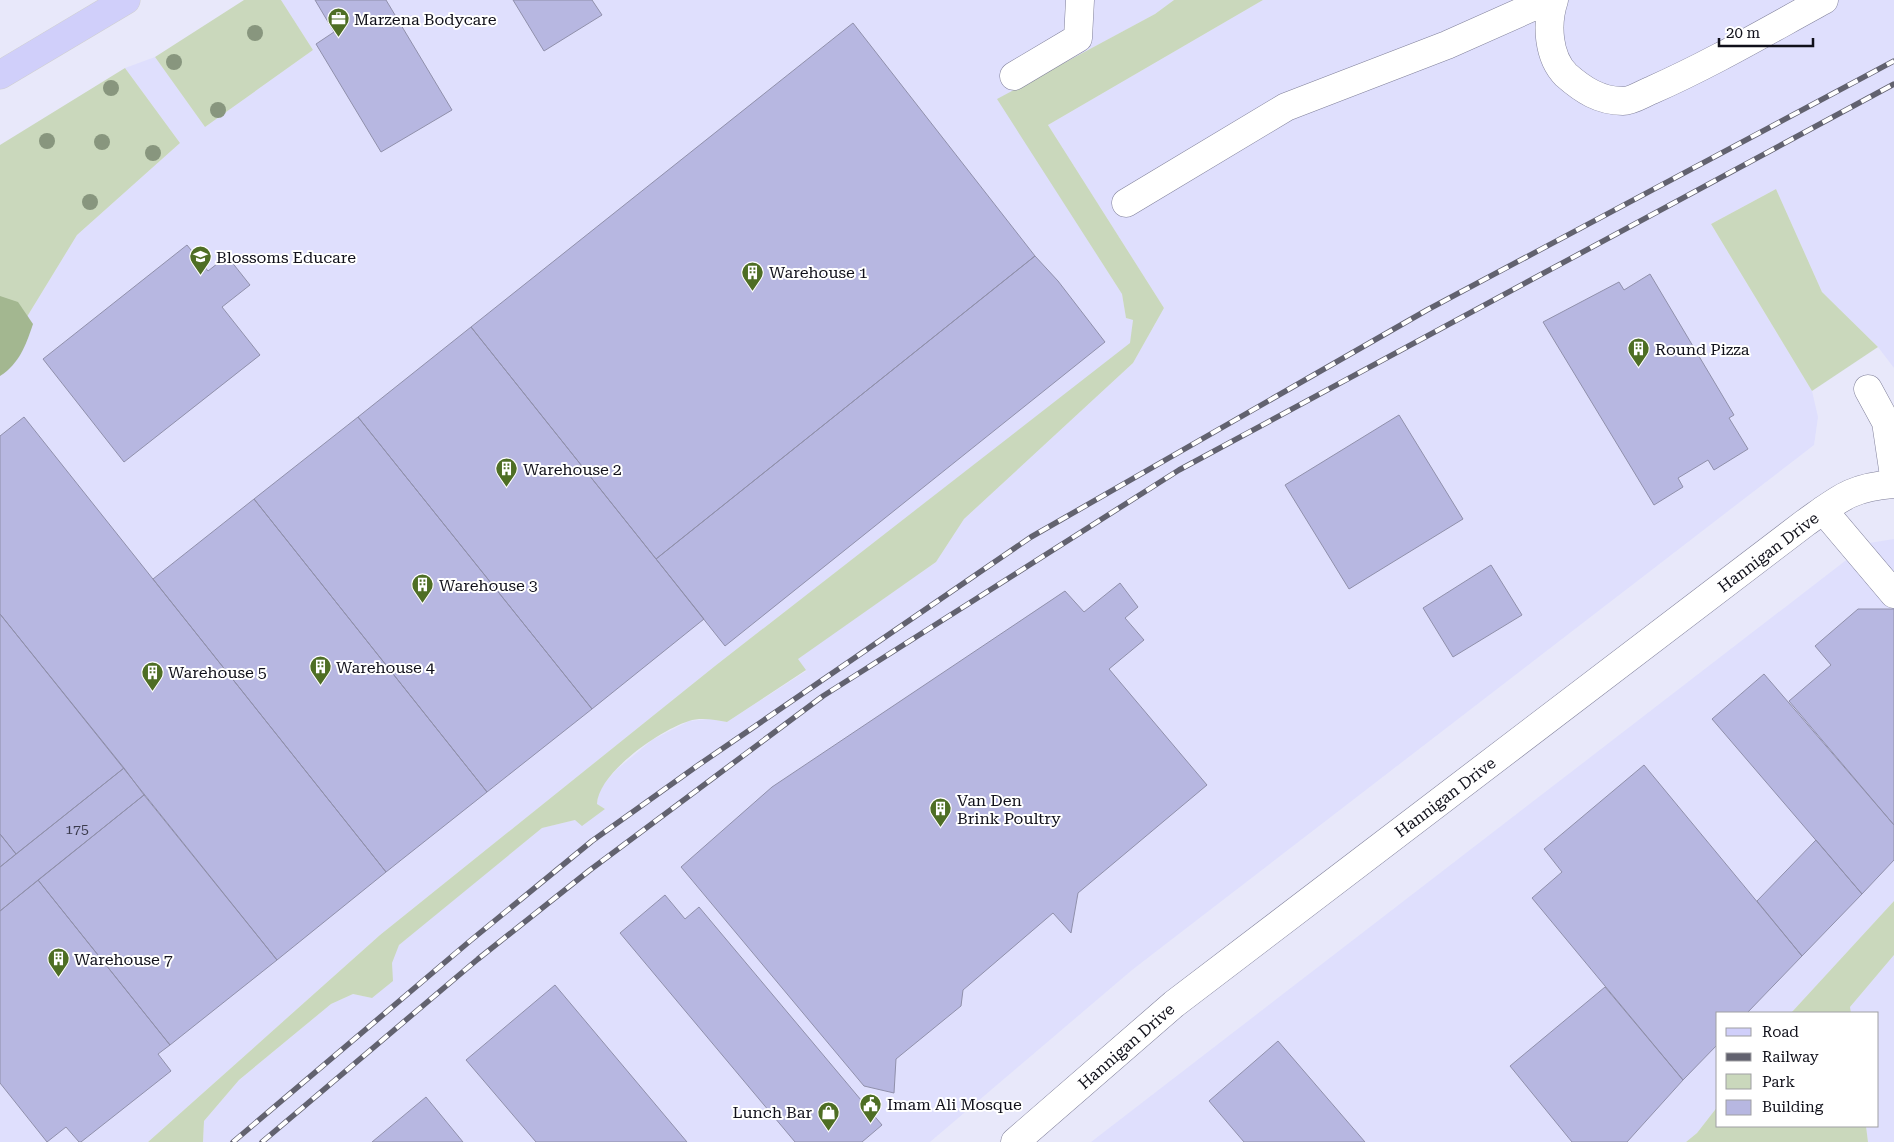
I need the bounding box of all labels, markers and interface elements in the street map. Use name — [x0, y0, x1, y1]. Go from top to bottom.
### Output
office icon: Marzena Bodycare — [326, 7, 350, 38]
place label: Marzena Bodycare — [354, 10, 497, 29]
scale bar — [1719, 15, 1813, 47]
text: 20 m — [1726, 24, 1761, 42]
school or university icon: Blossoms Educare — [188, 245, 212, 276]
place label: Blossoms Educare — [216, 248, 356, 267]
building icon: Warehouse 1 — [741, 260, 765, 291]
place label: Warehouse 1 — [769, 263, 868, 282]
building icon: Round Pizza — [1627, 337, 1651, 368]
place label: Round Pizza — [1655, 340, 1750, 359]
building icon: Warehouse 2 — [495, 457, 519, 488]
place label: Warehouse 2 — [523, 460, 622, 479]
street label: Hannigan Drive — [1714, 508, 1823, 596]
building icon: Warehouse 3 — [411, 573, 435, 604]
place label: Warehouse 3 — [439, 576, 538, 595]
building icon: Warehouse 4 — [308, 655, 332, 686]
place label: Warehouse 4 — [336, 658, 435, 677]
building icon: Warehouse 5 — [140, 660, 164, 691]
place label: Warehouse 5 — [168, 663, 267, 682]
street label: Hannigan Drive — [1391, 753, 1500, 841]
place label: Van Den Brink Poultry — [957, 791, 1061, 828]
building icon: Van Den Brink Poultry — [929, 797, 953, 828]
house number: 175 — [65, 821, 89, 837]
building icon: Warehouse 7 — [46, 947, 70, 978]
place label: Warehouse 7 — [74, 950, 173, 969]
street label: Hannigan Drive — [1074, 999, 1178, 1093]
legend — [1716, 1012, 1879, 1127]
text: Road — [1762, 1023, 1799, 1041]
text: Railway — [1762, 1048, 1819, 1066]
text: Park — [1762, 1073, 1796, 1091]
public building icon: Imam Ali Mosque — [859, 1092, 883, 1123]
place label: Imam Ali Mosque — [887, 1095, 1022, 1114]
text: Building — [1762, 1098, 1824, 1116]
shop icon: Lunch Bar — [816, 1100, 840, 1131]
place label: Lunch Bar — [733, 1103, 812, 1122]

